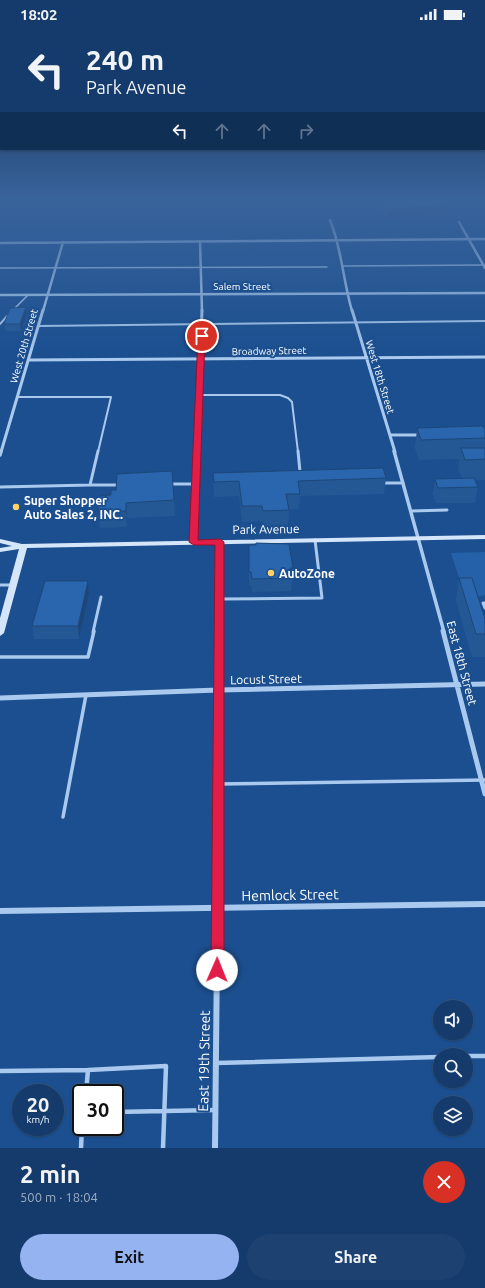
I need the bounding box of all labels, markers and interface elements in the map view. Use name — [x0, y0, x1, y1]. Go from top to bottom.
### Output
text: 18:02 — [20, 6, 58, 23]
icon: left — [20, 44, 72, 96]
text: 240 m — [86, 44, 164, 75]
text: Park Avenue — [86, 77, 187, 97]
icon: left — [169, 120, 191, 142]
icon: ahead — [211, 120, 233, 142]
icon: ahead — [253, 120, 275, 142]
icon: right — [295, 120, 317, 142]
street label: Salem Street — [213, 281, 271, 292]
street label: West 20th Street — [8, 308, 40, 384]
pin — [185, 319, 219, 353]
icon: arrive — [191, 325, 213, 347]
street label: West 18th Street — [364, 339, 396, 415]
street label: Broadway Street — [231, 345, 307, 357]
place label: Super Shopper Auto Sales 2, INC. — [24, 494, 123, 521]
marker: Super Shopper Auto Sales 2, INC. — [11, 502, 21, 512]
street label: Park Avenue — [232, 522, 300, 536]
place label: AutoZone — [279, 567, 335, 580]
marker: AutoZone — [266, 568, 276, 578]
street label: East 18th Street — [444, 619, 480, 707]
street label: Locust Street — [230, 672, 302, 686]
street label: Hemlock Street — [241, 886, 339, 904]
position arrow — [196, 949, 238, 991]
map controls — [433, 1000, 473, 1136]
button: sound — [433, 1000, 473, 1040]
street label: East 19th Street — [195, 1010, 213, 1112]
button: search — [433, 1048, 473, 1088]
speed limit sign: 30 — [72, 1084, 124, 1136]
text: 20 — [27, 1093, 49, 1116]
button: layers — [433, 1096, 473, 1136]
text: km/h — [26, 1114, 50, 1125]
text: 2 min — [20, 1161, 81, 1188]
button: close — [423, 1161, 465, 1203]
text: 500 m · 18:04 — [20, 1190, 98, 1204]
button: Exit — [20, 1234, 239, 1280]
button: Share — [247, 1234, 465, 1280]

